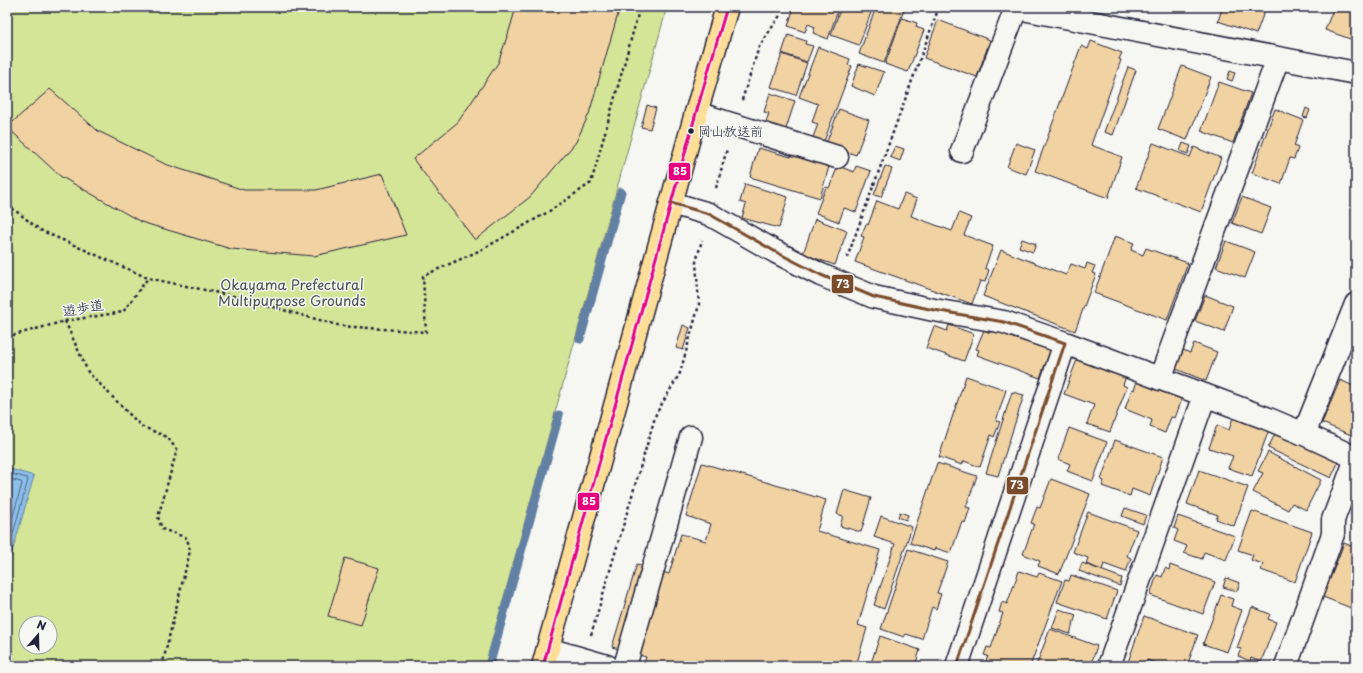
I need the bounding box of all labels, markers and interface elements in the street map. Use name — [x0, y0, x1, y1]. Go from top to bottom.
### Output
place label: 岡山放送前 — [698, 121, 763, 140]
marker: 岡山放送前 — [686, 126, 696, 136]
line badge: 85 — [668, 162, 691, 181]
text: 85 — [673, 162, 687, 179]
park label: Okayama Prefectural Multipurpose Grounds — [218, 274, 366, 311]
line badge: 73 — [831, 274, 854, 294]
text: 73 — [836, 275, 850, 292]
street label: 遊歩道 — [60, 294, 105, 321]
line badge: 73 — [1006, 476, 1029, 495]
text: 73 — [1010, 476, 1024, 493]
line badge: 85 — [577, 492, 600, 511]
text: 85 — [582, 492, 596, 509]
north arrow — [18, 615, 58, 655]
text: N — [35, 616, 49, 635]

